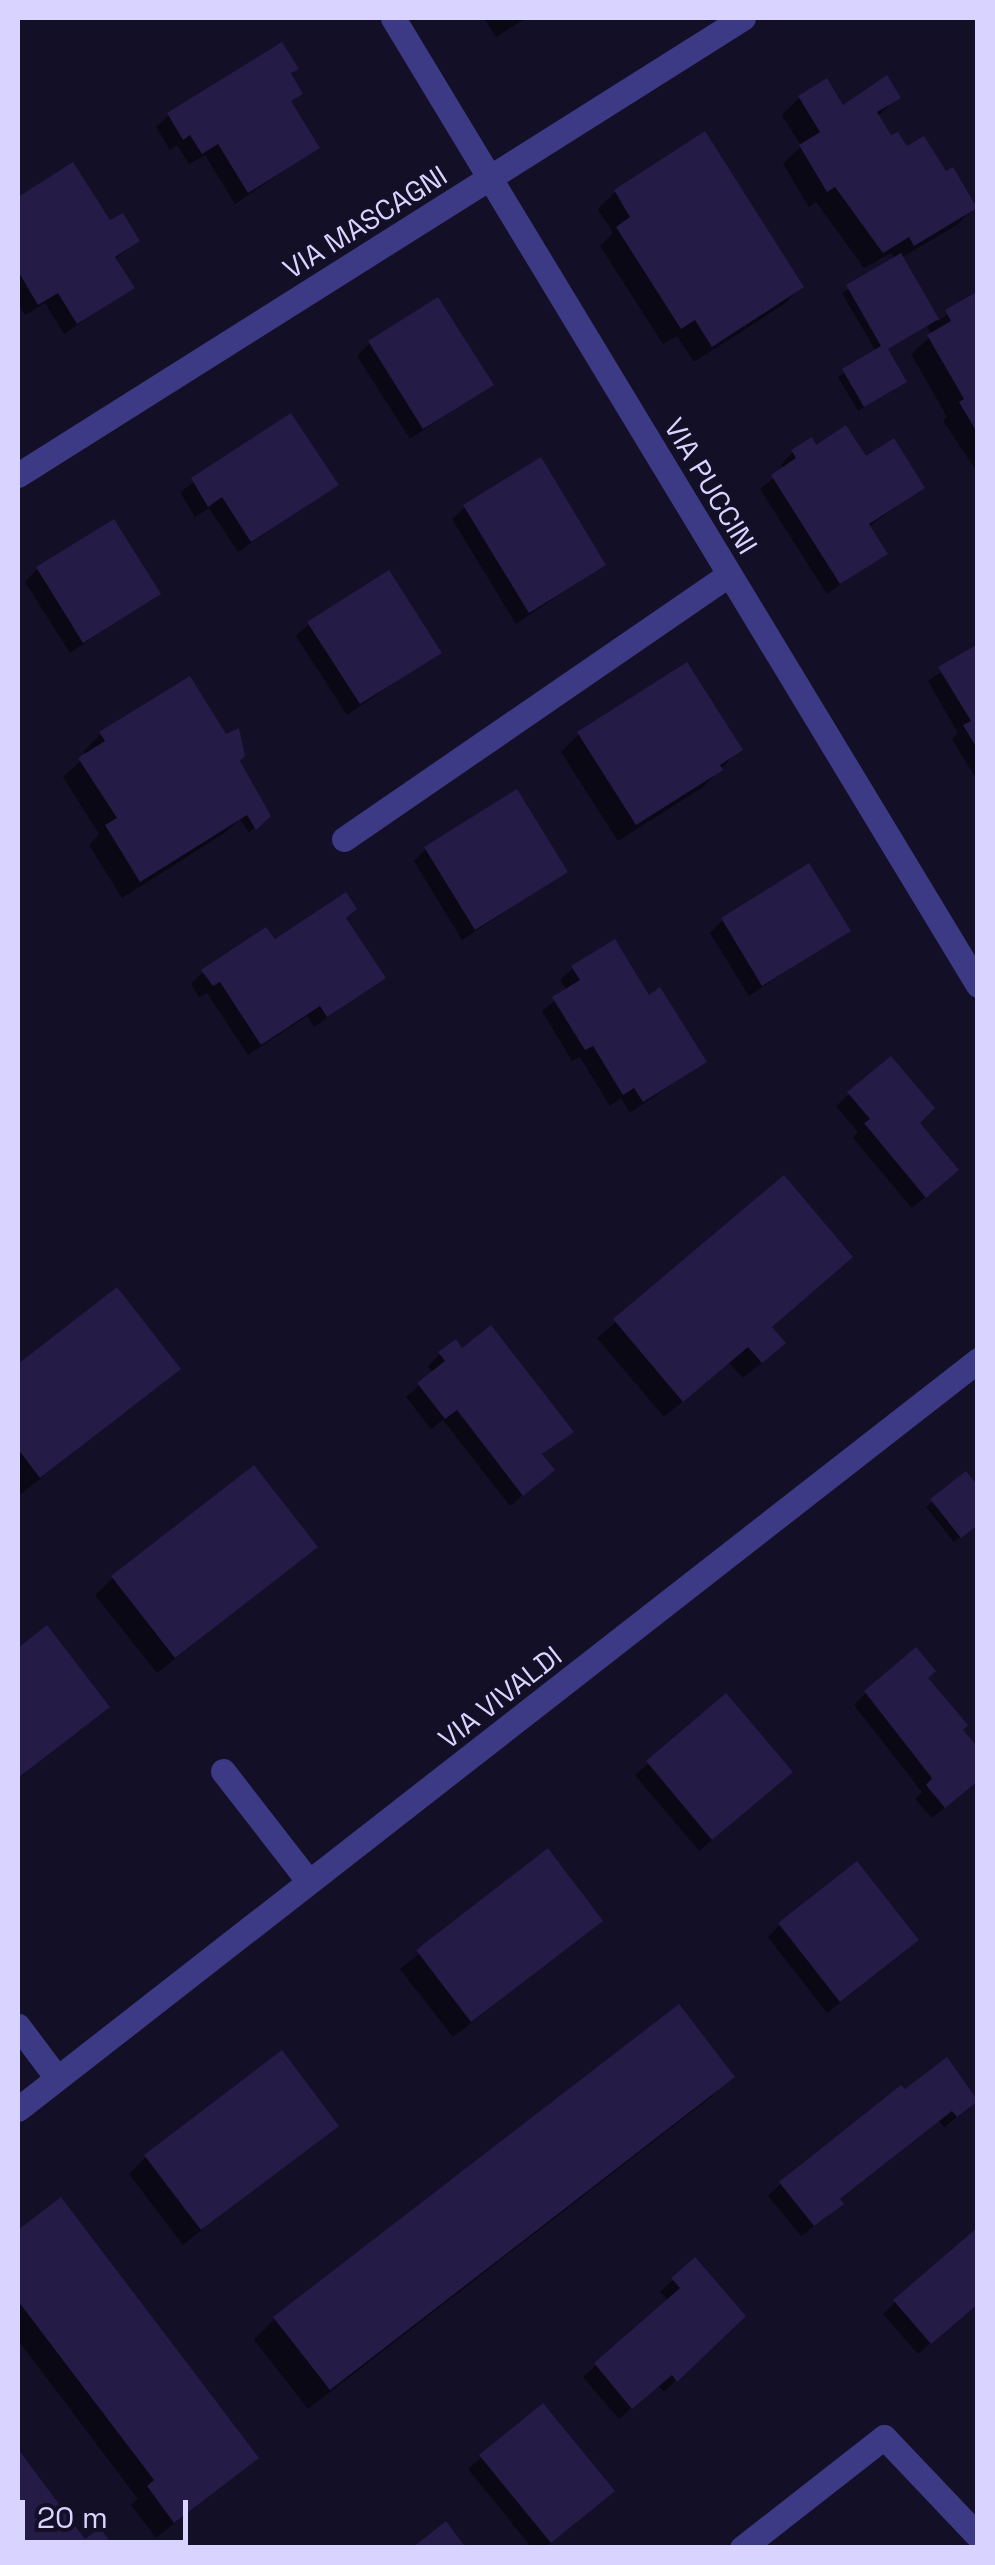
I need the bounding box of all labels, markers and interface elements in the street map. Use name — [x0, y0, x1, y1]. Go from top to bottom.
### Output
street label: VIA MASCAGNI — [277, 158, 453, 286]
street label: VIA PUCCINI — [657, 412, 765, 560]
street label: VIA VIVALDI — [432, 1638, 568, 1756]
scale bar — [25, 2480, 192, 2542]
text: 20 m — [37, 2498, 108, 2537]

